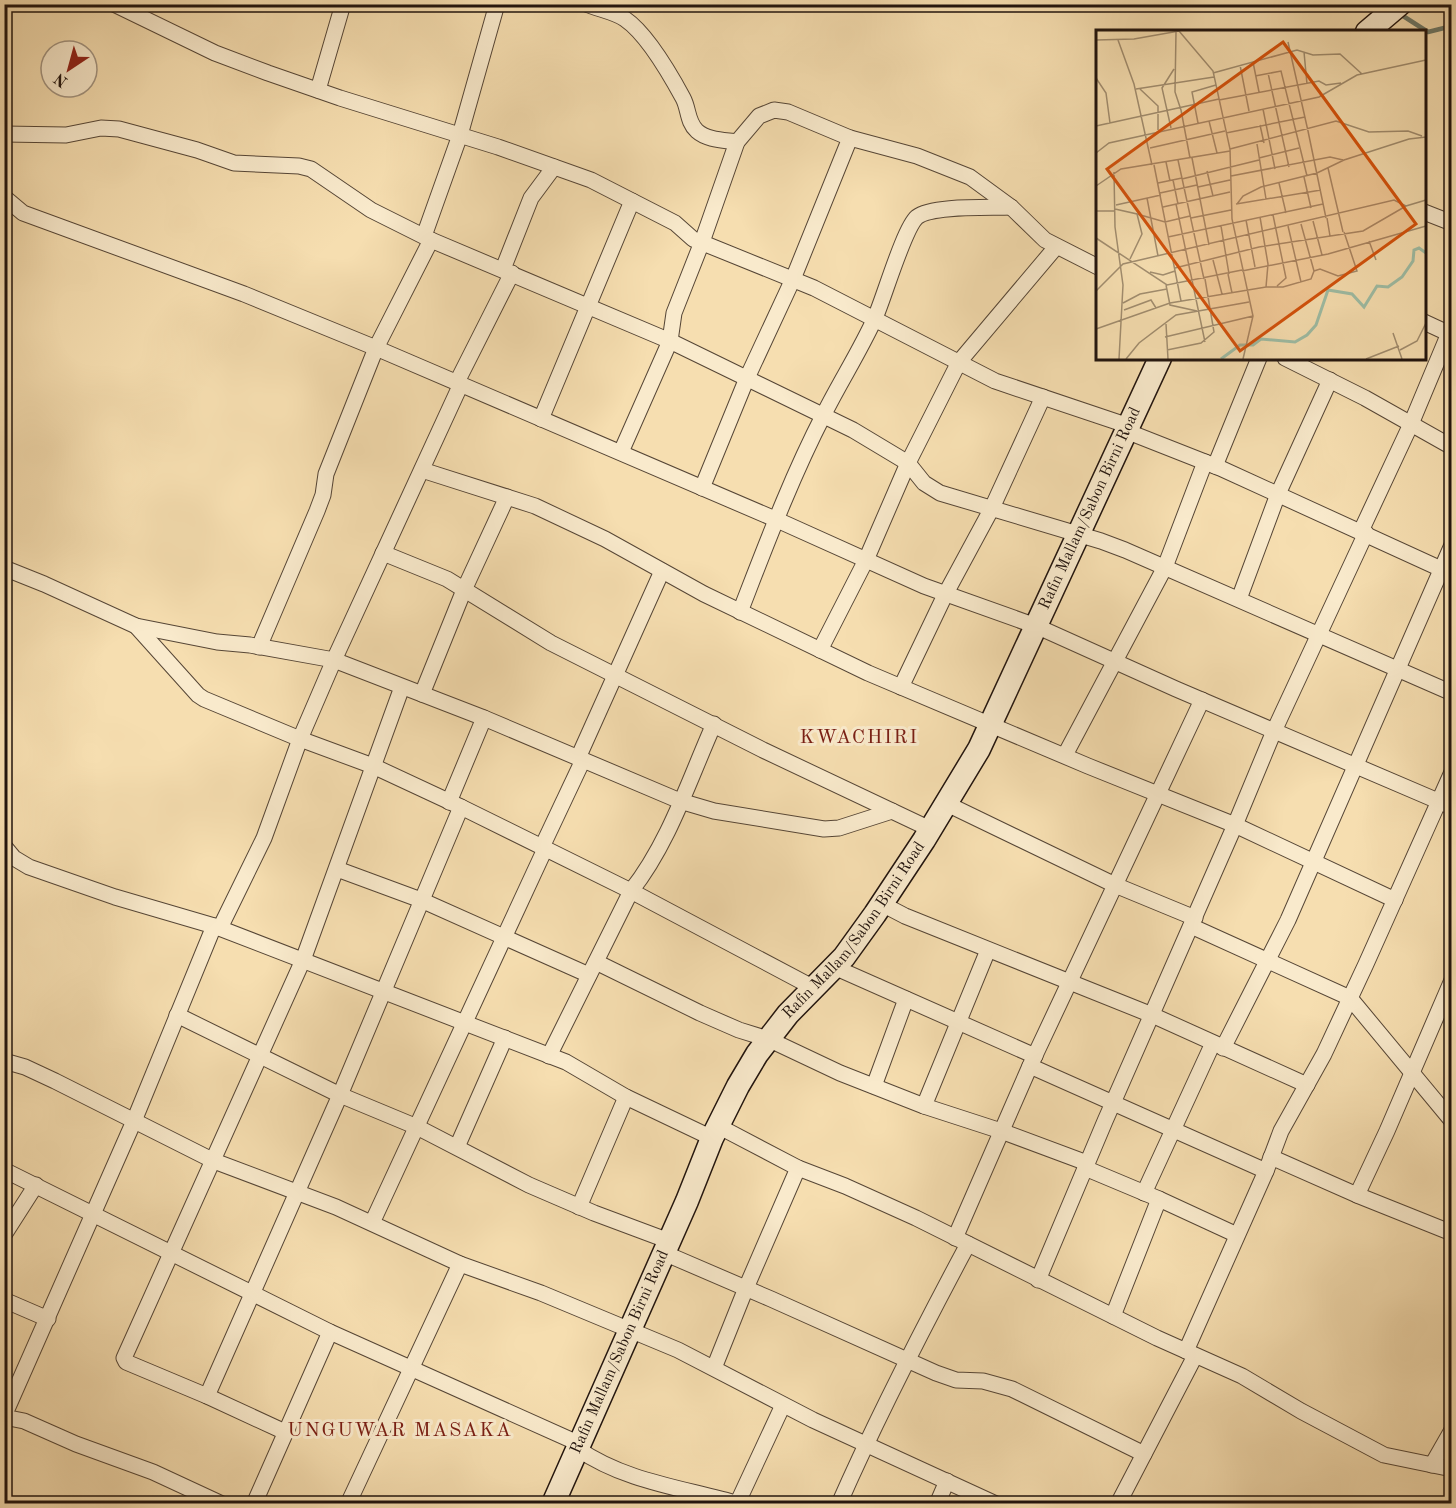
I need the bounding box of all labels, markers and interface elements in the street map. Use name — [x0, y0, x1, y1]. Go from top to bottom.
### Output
inset map — [1096, 30, 1426, 360]
north arrow — [39, 39, 99, 99]
text: N — [51, 69, 71, 90]
street label: Rafin Mallam/Sabon Birni Road — [1037, 405, 1144, 612]
district label: KWACHIRI — [799, 728, 919, 748]
street label: Rafin Mallam/Sabon Birni Road — [780, 839, 928, 1022]
street label: Rafin Mallam/Sabon Birni Road — [568, 1248, 672, 1456]
district label: UNGUWAR MASAKA — [287, 1421, 513, 1441]

